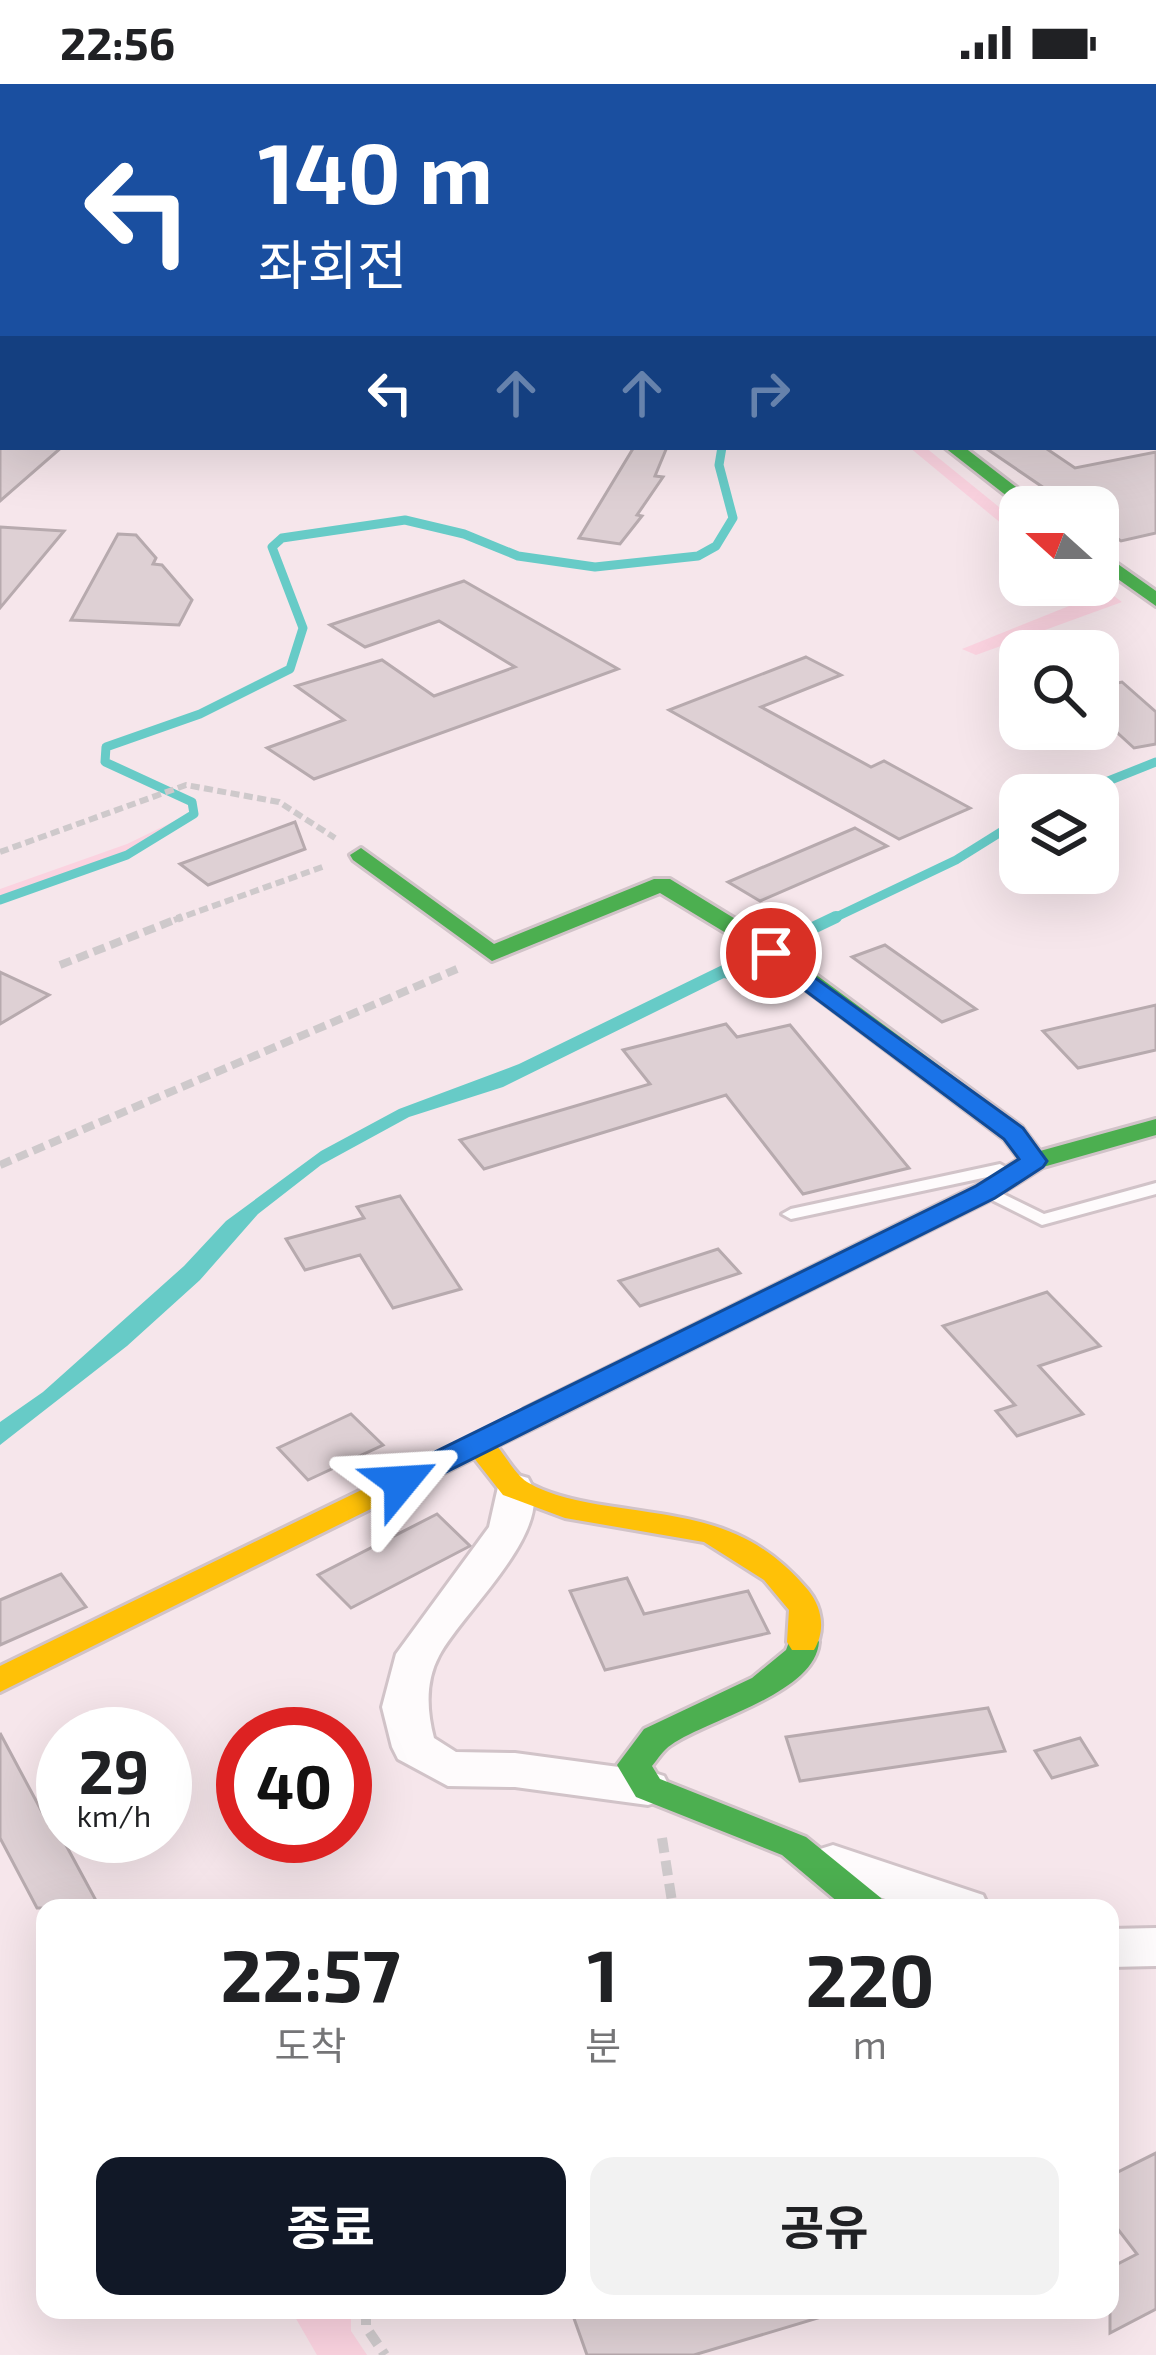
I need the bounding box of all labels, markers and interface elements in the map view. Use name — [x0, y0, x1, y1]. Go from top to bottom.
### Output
text: 22:56 — [60, 15, 175, 69]
text: 140 m — [258, 120, 493, 221]
icon: left — [60, 132, 216, 288]
text: 좌회전 — [258, 231, 407, 296]
icon: left — [357, 360, 423, 426]
icon: ahead — [483, 360, 549, 426]
icon: ahead — [609, 360, 675, 426]
icon: right — [735, 360, 801, 426]
north arrow — [999, 486, 1119, 606]
map controls — [999, 486, 1119, 894]
button: search — [999, 630, 1119, 750]
button: layers — [999, 774, 1119, 894]
pin — [720, 902, 822, 1004]
icon: arrive — [738, 920, 804, 986]
position arrow — [338, 1419, 464, 1545]
speed limit sign: 40 — [216, 1707, 372, 1863]
text: 29 — [79, 1734, 149, 1806]
text: km/h — [77, 1797, 151, 1833]
text: 22:57 — [221, 1930, 400, 2016]
text: 1 — [587, 1930, 618, 2016]
text: 220 — [805, 1935, 934, 2021]
text: m — [853, 2020, 887, 2067]
text: 도착 — [275, 2021, 346, 2068]
text: 분 — [585, 2021, 621, 2068]
button: 종료 — [96, 2157, 566, 2295]
button: 공유 — [590, 2157, 1059, 2295]

